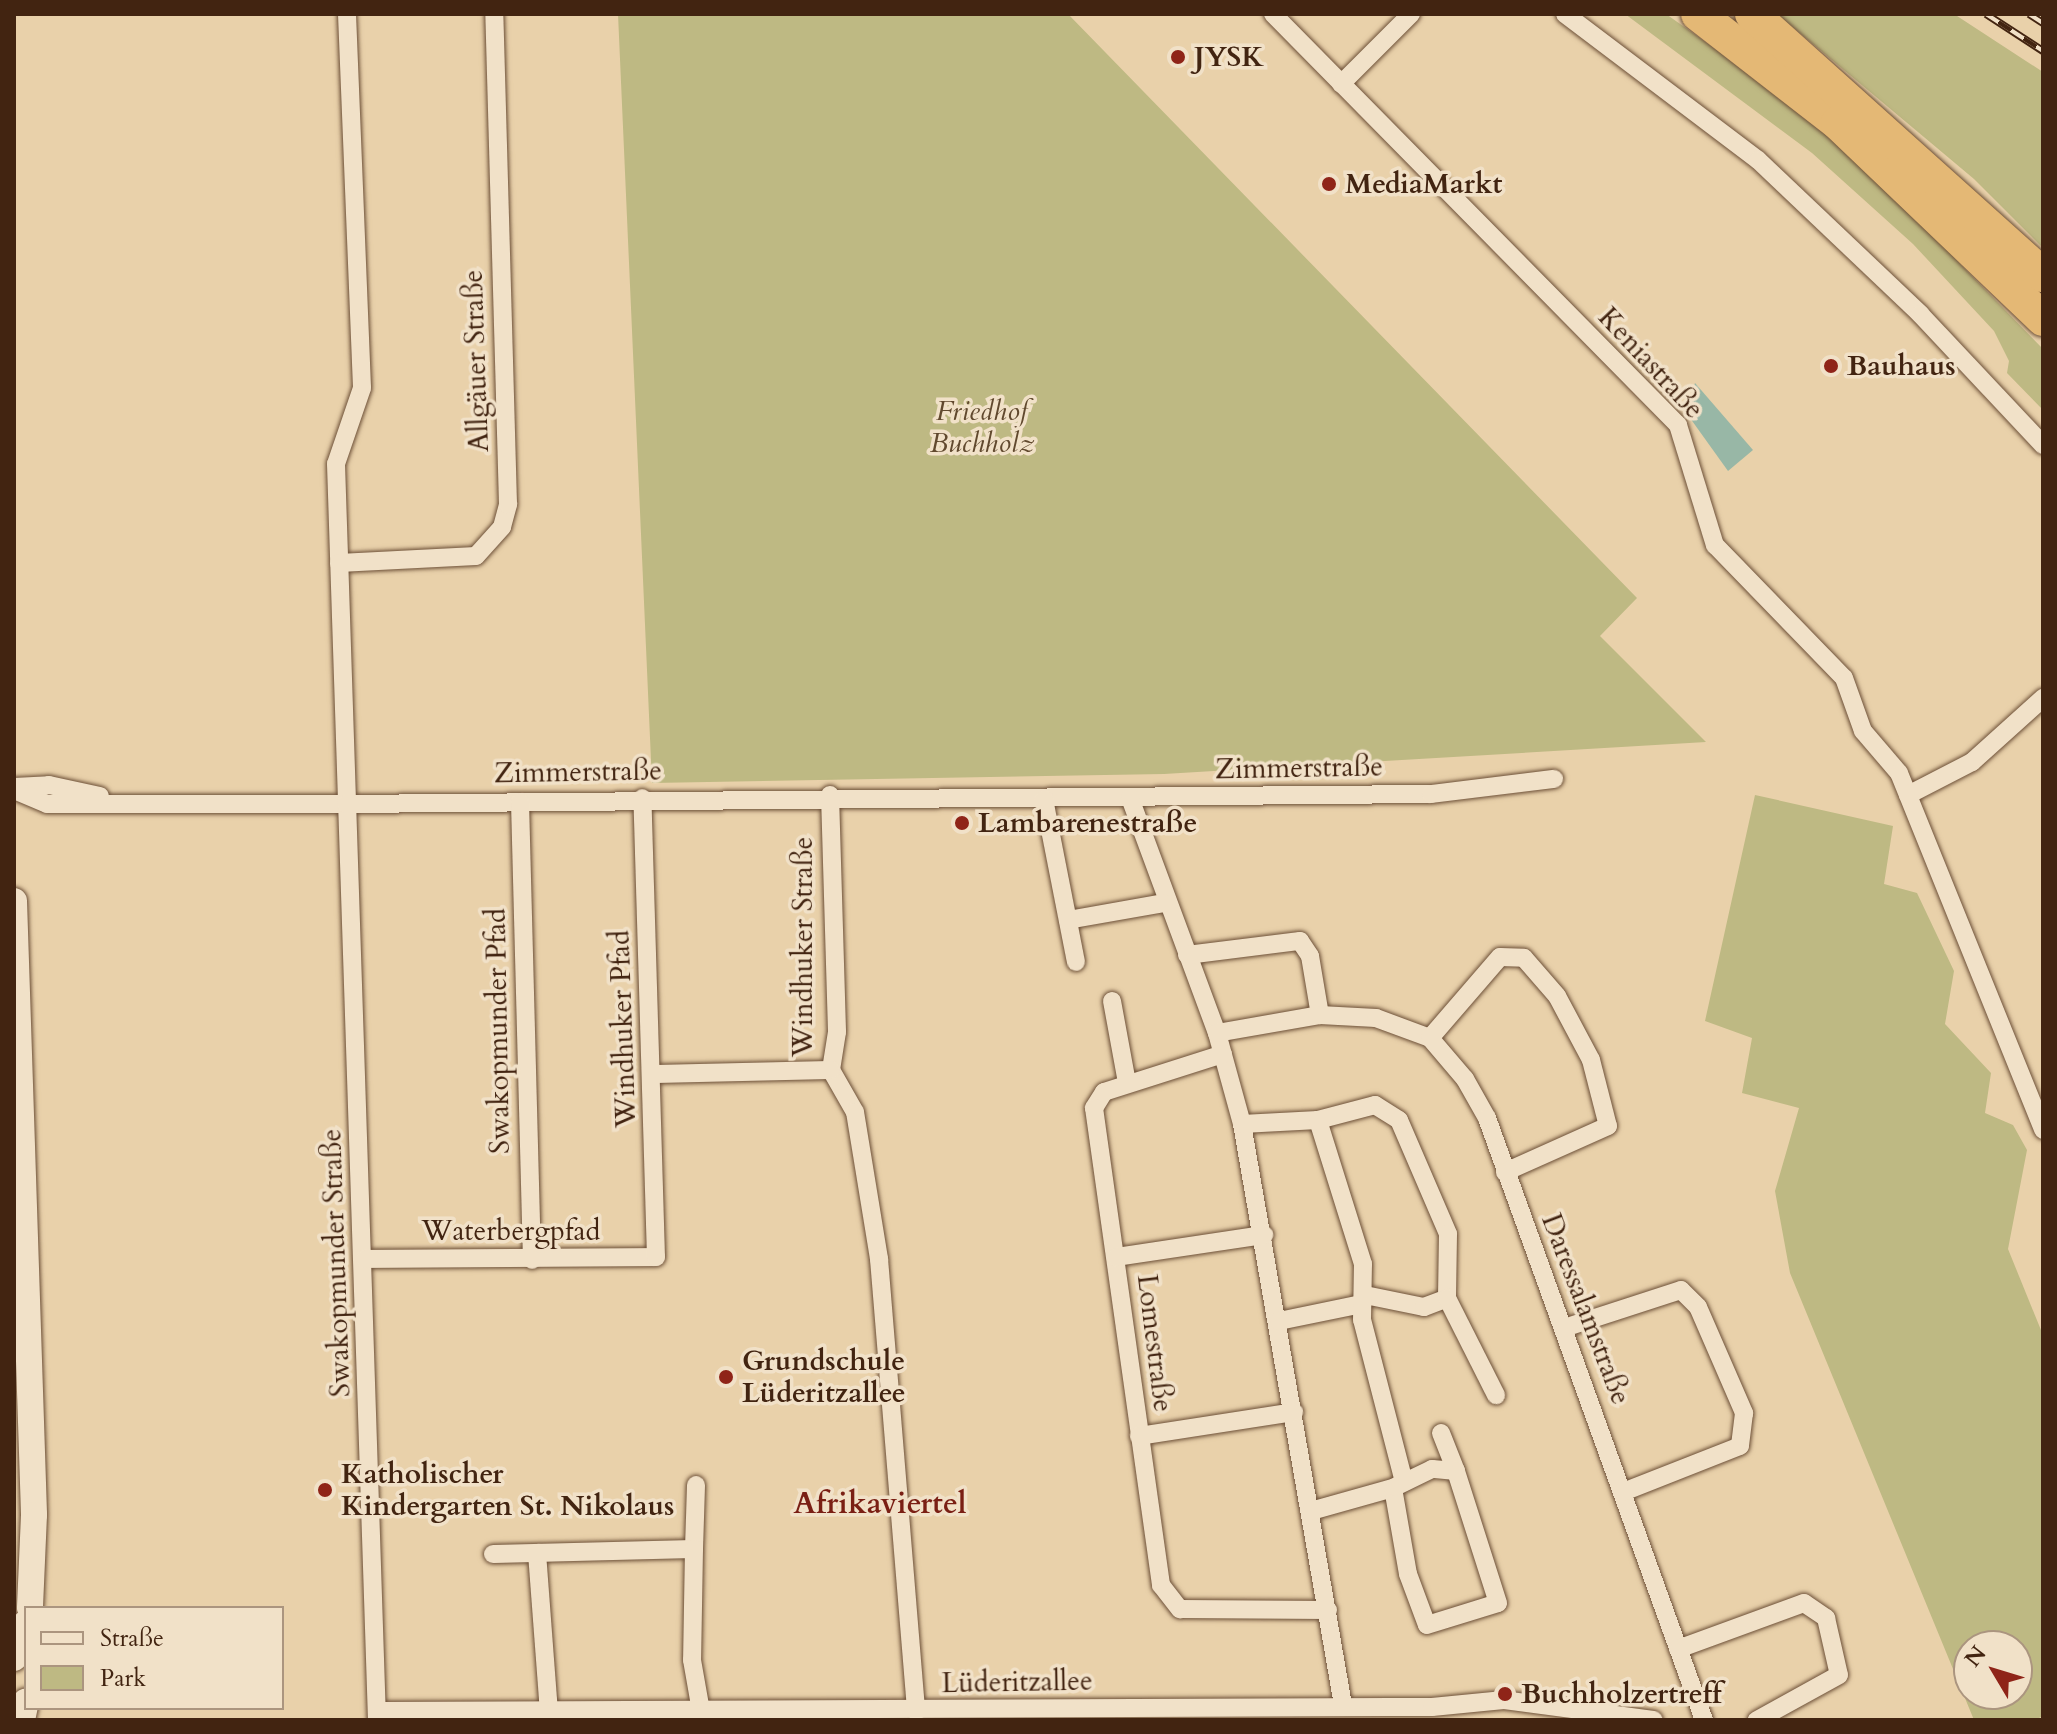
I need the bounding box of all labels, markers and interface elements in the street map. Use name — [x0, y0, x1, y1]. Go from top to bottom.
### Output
place label: JYSK — [1194, 40, 1264, 74]
marker: JYSK — [1169, 48, 1187, 66]
place label: MediaMarkt — [1345, 167, 1502, 201]
marker: MediaMarkt — [1320, 175, 1338, 193]
street label: Allgäuer Straße — [456, 269, 496, 453]
street label: Keniastraße — [1591, 301, 1711, 425]
place label: Bauhaus — [1847, 349, 1956, 383]
marker: Bauhaus — [1822, 357, 1840, 375]
park label: Friedhof Buchholz — [930, 394, 1034, 460]
street label: Zimmerstraße — [1215, 750, 1383, 786]
street label: Zimmerstraße — [494, 754, 662, 790]
place label: Lambarenestraße — [978, 806, 1197, 840]
marker: Lambarenestraße — [953, 814, 971, 832]
street label: Windhuker Straße — [786, 837, 820, 1057]
street label: Swakopmunder Pfad — [479, 908, 517, 1154]
street label: Windhuker Pfad — [603, 930, 643, 1128]
street label: Swakopmunder Straße — [315, 1128, 357, 1398]
street label: Daressalamstraße — [1534, 1209, 1638, 1409]
street label: Waterbergpfad — [422, 1214, 600, 1248]
street label: Lomestraße — [1130, 1272, 1180, 1414]
place label: Grundschule Lüderitzallee — [742, 1344, 906, 1410]
marker: Grundschule Lüderitzallee — [717, 1368, 735, 1386]
place label: Katholischer Kindergarten St. Nikolaus — [341, 1457, 674, 1523]
marker: Katholischer Kindergarten St. Nikolaus — [316, 1481, 334, 1499]
district label: Afrikaviertel — [793, 1486, 967, 1522]
legend — [24, 1606, 284, 1710]
text: Straße — [100, 1622, 164, 1655]
north arrow — [1953, 1630, 2033, 1710]
text: N — [1958, 1640, 1993, 1673]
text: Park — [100, 1662, 146, 1695]
street label: Lüderitzallee — [941, 1664, 1093, 1700]
place label: Buchholzertreff — [1521, 1677, 1722, 1711]
marker: Buchholzertreff — [1496, 1685, 1514, 1703]

